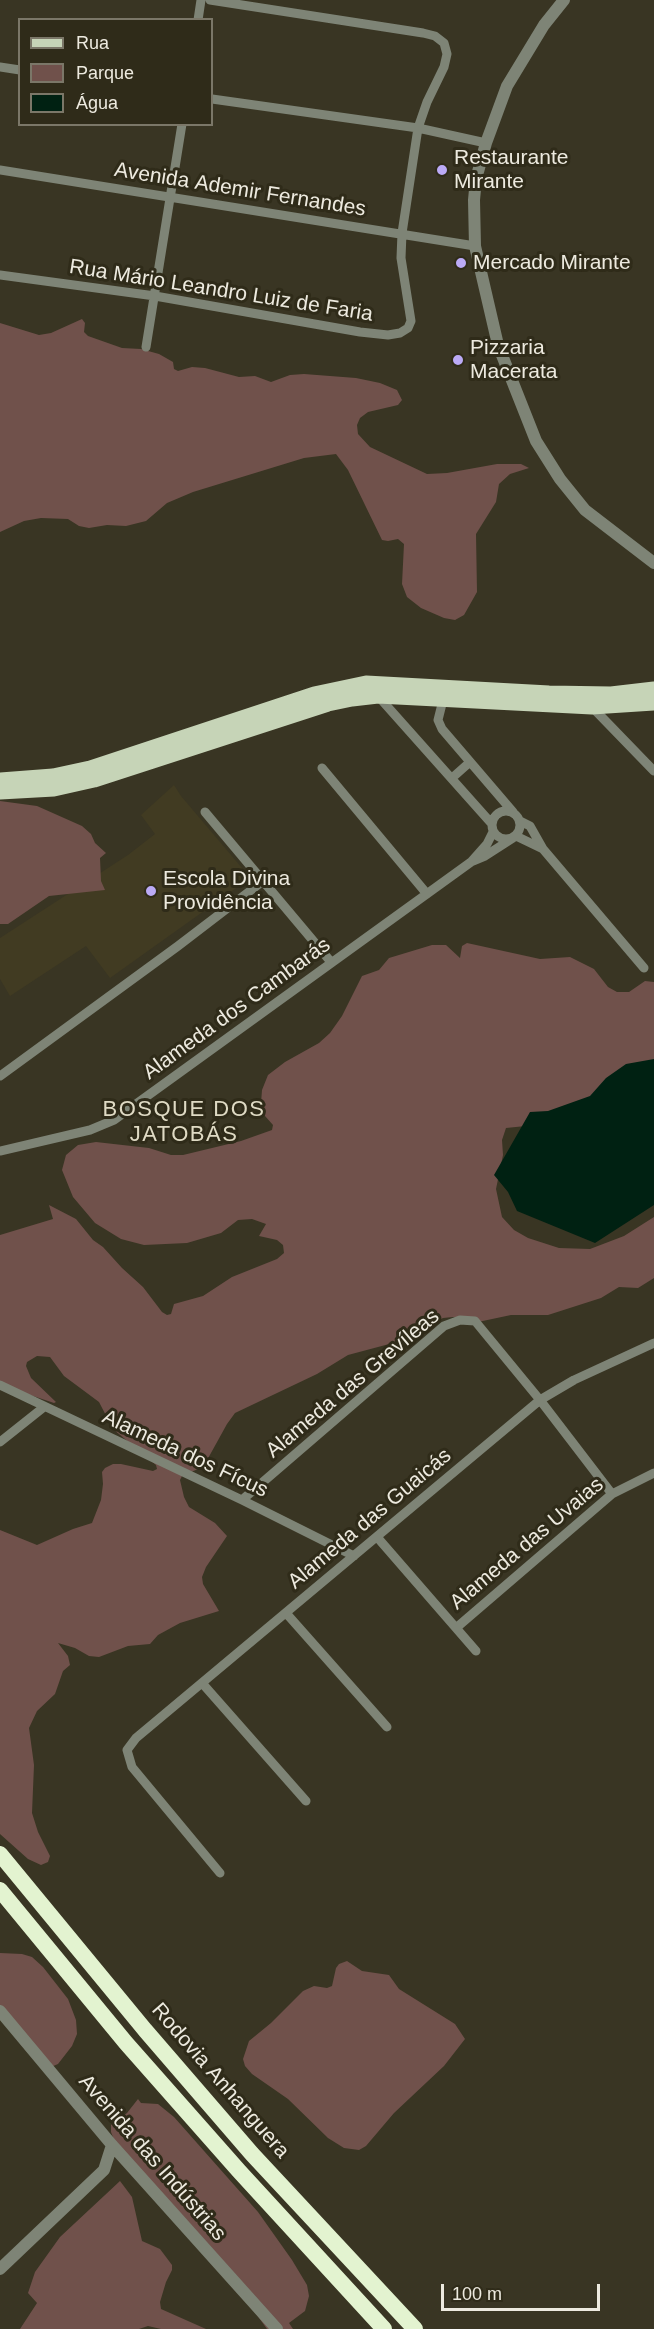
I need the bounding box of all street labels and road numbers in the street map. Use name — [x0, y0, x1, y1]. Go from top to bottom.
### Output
street label: Avenida Ademir Fernandes — [113, 158, 367, 222]
street label: Rua Mário Leandro Luiz de Faria — [67, 255, 375, 327]
street label: Alameda dos Cambarás — [138, 933, 336, 1085]
street label: Alameda das Grevíleas — [261, 1304, 445, 1464]
street label: Alameda dos Fícus — [98, 1405, 272, 1503]
street label: Alameda das Guaicás — [283, 1443, 457, 1595]
street label: Alameda das Uvaias — [445, 1472, 609, 1616]
street label: Rodovia Anhanguera — [146, 1998, 294, 2164]
street label: Avenida das Indústrias — [73, 2070, 231, 2246]

